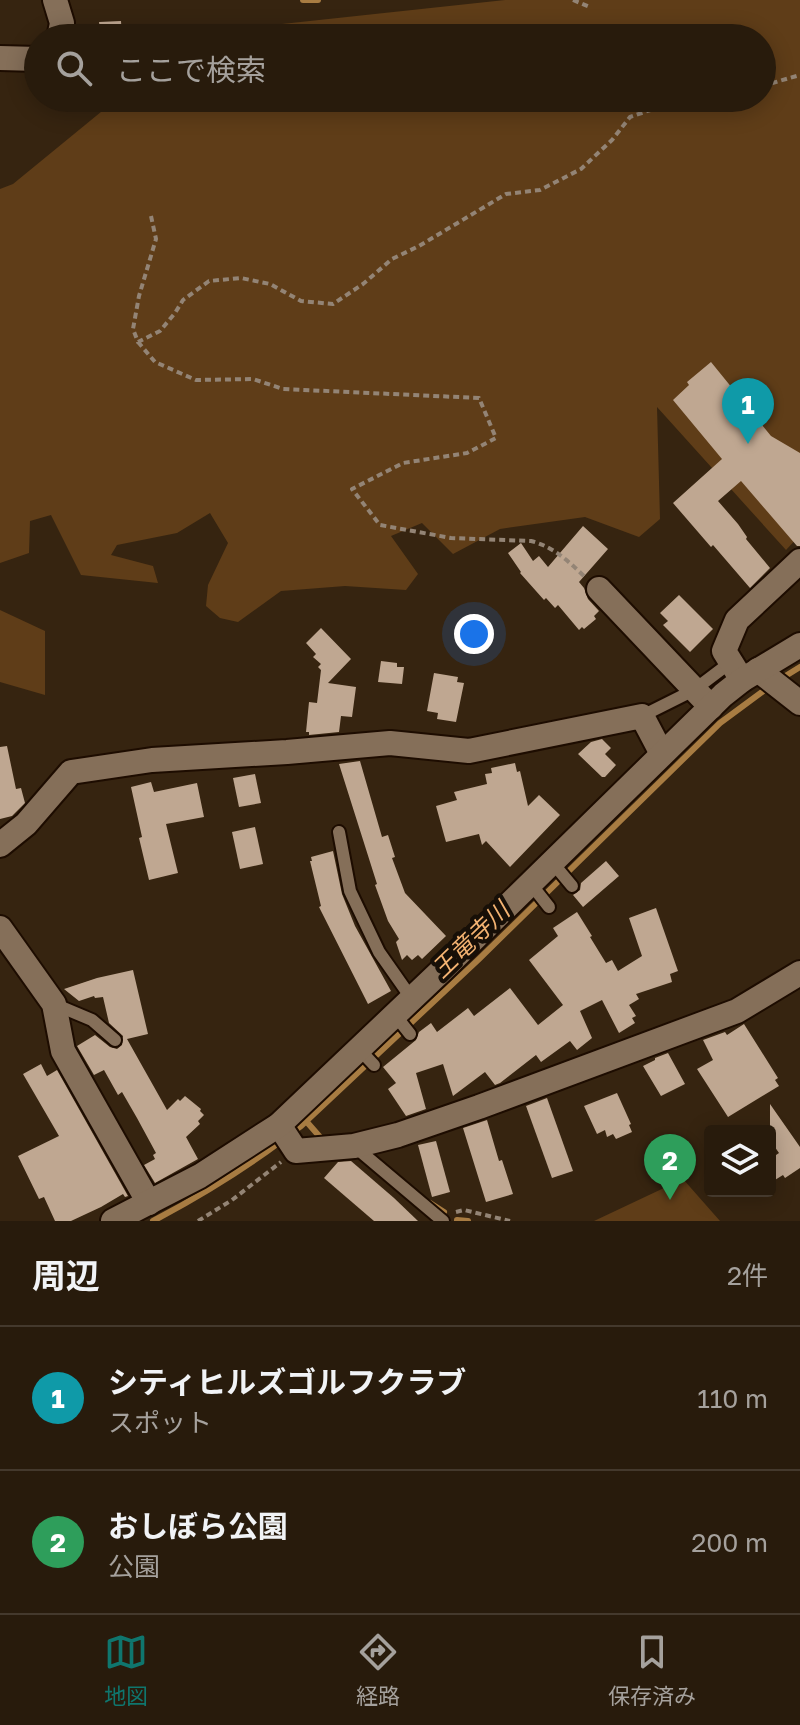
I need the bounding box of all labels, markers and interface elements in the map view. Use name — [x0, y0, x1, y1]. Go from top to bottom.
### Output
search box — [24, 24, 776, 112]
icon: search — [52, 46, 96, 90]
text: ここで検索 — [116, 52, 266, 88]
pin: 1 — [722, 378, 774, 444]
your location — [454, 614, 494, 654]
water label: 王竜寺川 — [425, 893, 517, 983]
map controls — [704, 1125, 776, 1197]
button: layers — [704, 1125, 776, 1197]
pin: 2 — [644, 1134, 696, 1200]
text: 周辺 — [32, 1255, 100, 1295]
text: 2件 — [727, 1260, 768, 1291]
text: シティヒルズゴルフクラブ — [108, 1364, 466, 1400]
text: 1 — [51, 1383, 65, 1414]
text: 110 m — [697, 1383, 768, 1414]
text: スポット — [108, 1407, 212, 1438]
text: おしぼら公園 — [108, 1508, 288, 1544]
text: 2 — [50, 1527, 66, 1558]
text: 200 m — [691, 1527, 768, 1558]
text: 公園 — [108, 1551, 160, 1582]
tab: 地図 — [104, 1630, 148, 1710]
tab: 経路 — [356, 1630, 400, 1710]
tab: 保存済み — [608, 1630, 696, 1710]

